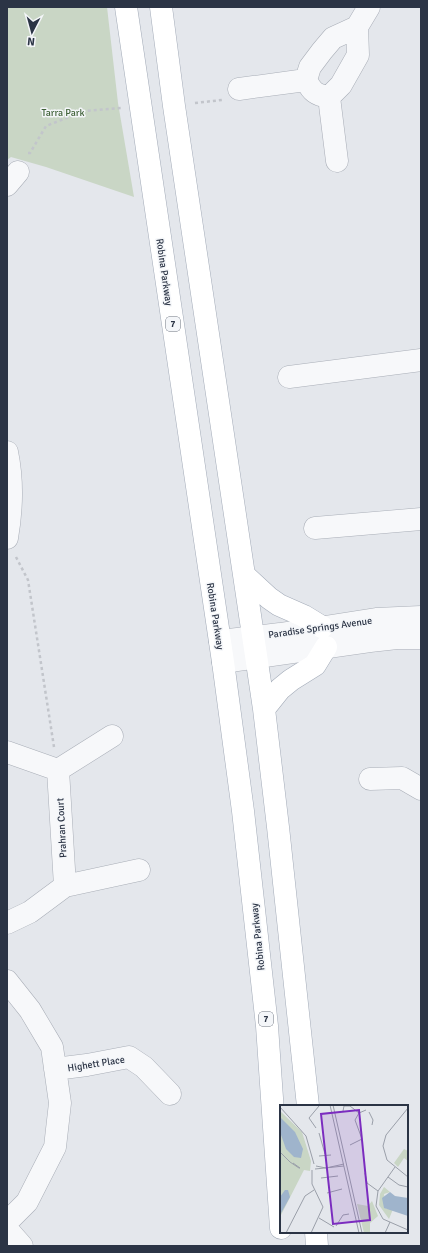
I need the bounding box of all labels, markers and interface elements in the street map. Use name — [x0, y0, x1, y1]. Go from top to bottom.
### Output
north arrow — [12, 12, 52, 52]
text: N — [27, 35, 35, 48]
park label: Tarra Park — [41, 107, 85, 119]
street label: Robina Parkway — [153, 238, 175, 307]
road number: 7 — [166, 317, 180, 331]
street label: Robina Parkway — [204, 582, 226, 651]
street label: Paradise Springs Avenue — [267, 615, 373, 641]
street label: Prahran Court — [54, 797, 70, 858]
street label: Robina Parkway — [248, 902, 268, 971]
road number: 7 — [259, 1012, 273, 1026]
street label: Highett Place — [67, 1054, 126, 1074]
inset map — [280, 1105, 408, 1233]

